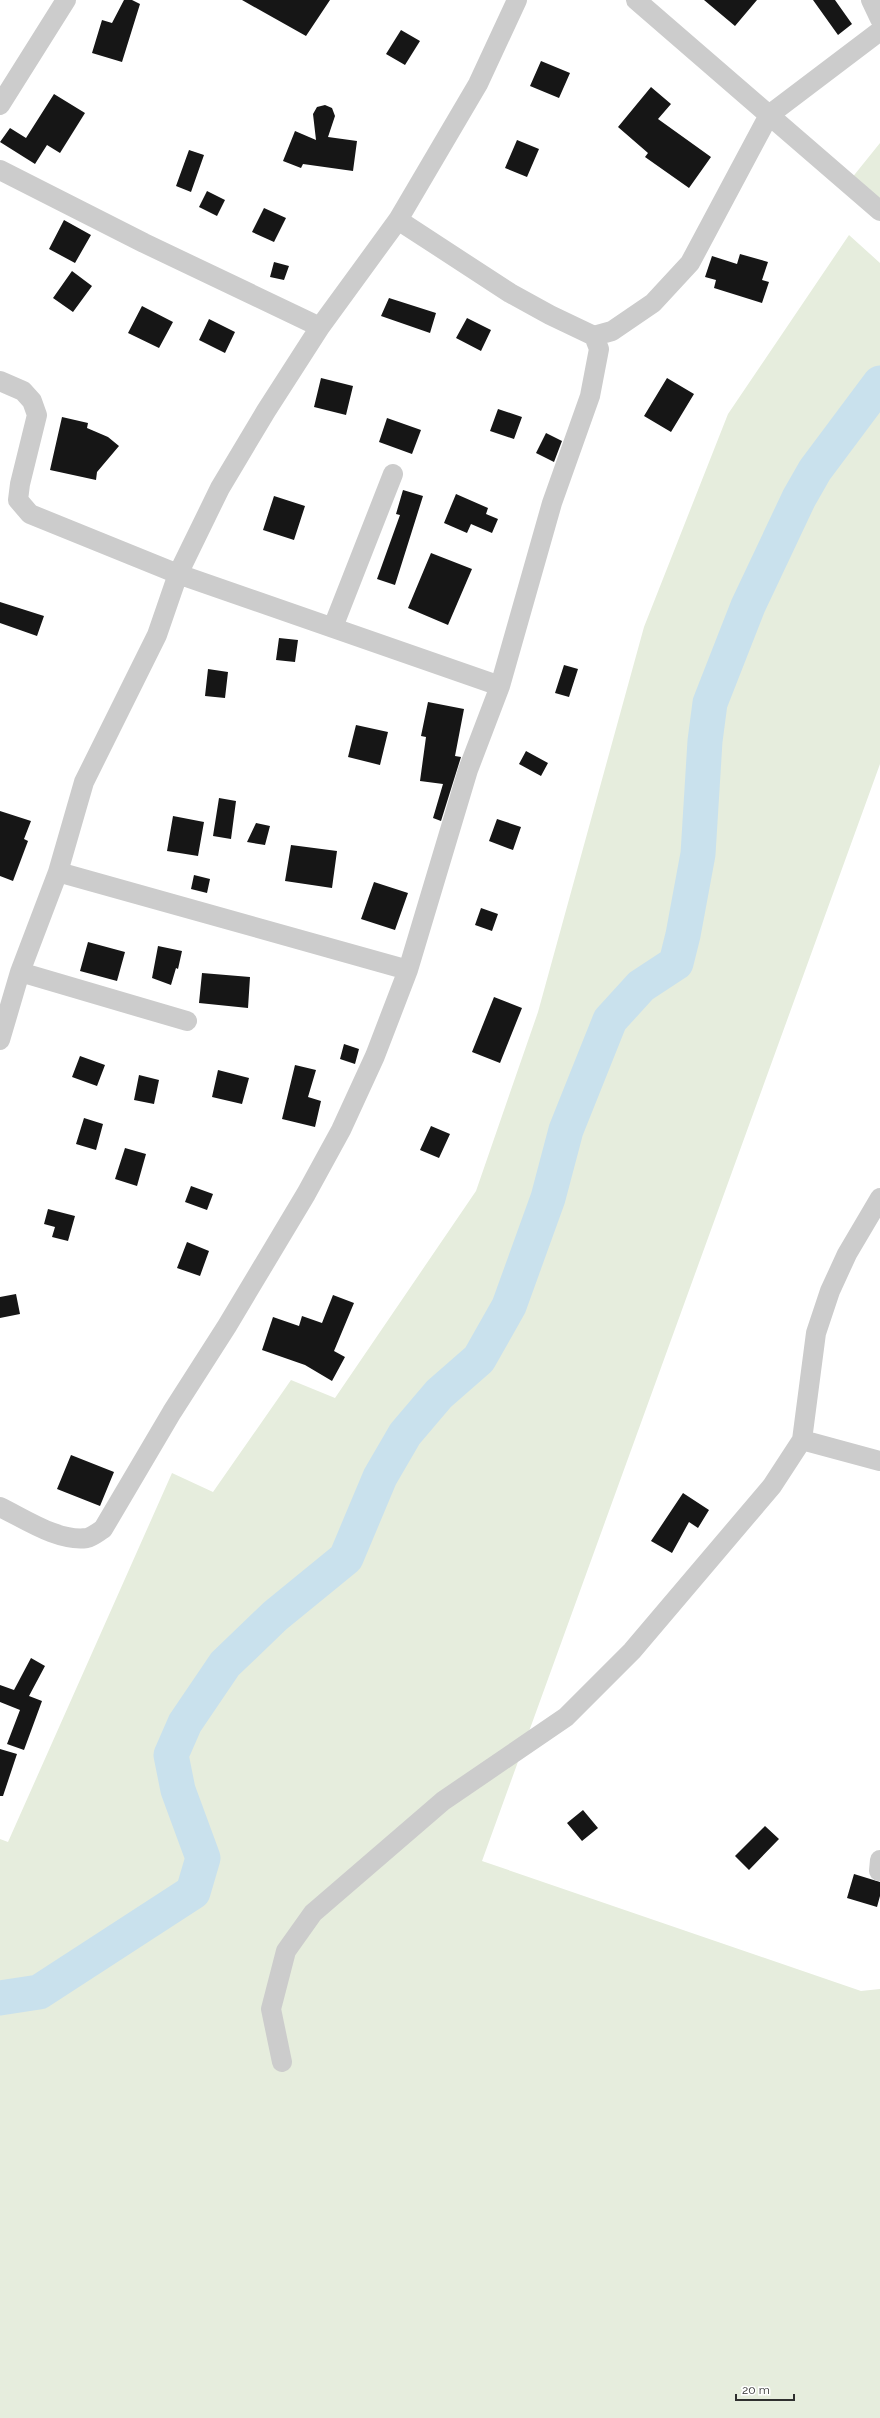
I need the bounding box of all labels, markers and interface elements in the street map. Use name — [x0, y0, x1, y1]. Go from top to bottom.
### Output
scale bar — [736, 2376, 794, 2402]
text: 20 m — [742, 2383, 770, 2397]

